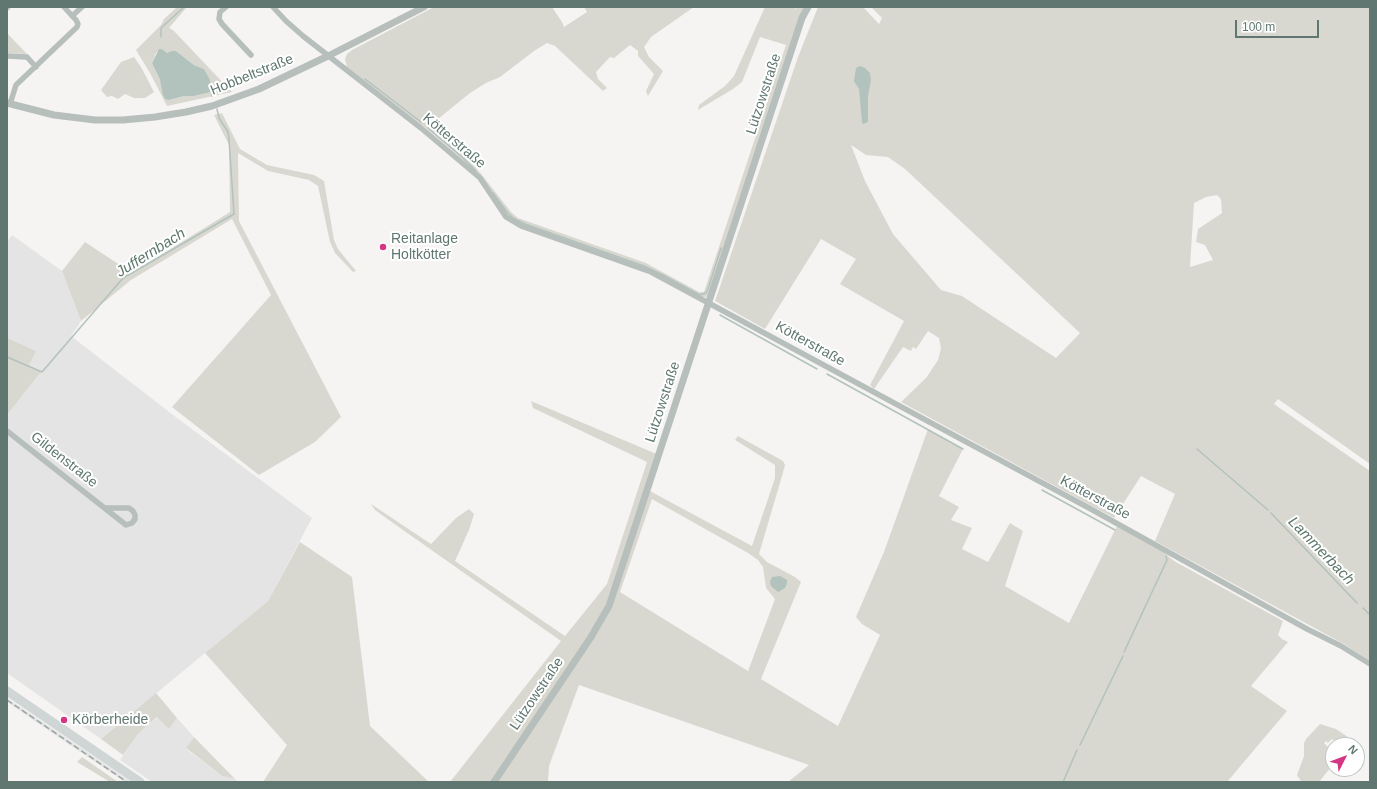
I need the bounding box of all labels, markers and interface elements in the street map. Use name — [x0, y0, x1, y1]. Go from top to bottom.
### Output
scale bar — [1237, 12, 1321, 38]
text: 100 m — [1242, 20, 1275, 34]
street label: Hobbeltstraße — [208, 51, 296, 99]
street label: Lützowstraße — [743, 51, 785, 137]
street label: Kötterstraße — [419, 110, 489, 172]
water label: Juffernbach — [113, 225, 189, 281]
place label: Reitanlage Holtkötter — [391, 231, 458, 264]
marker: Reitanlage Holtkötter — [378, 242, 388, 252]
street label: Kötterstraße — [772, 318, 848, 370]
street label: Lützowstraße — [642, 359, 684, 445]
street label: Gildenstraße — [27, 429, 101, 491]
street label: Kötterstraße — [1057, 473, 1133, 523]
water label: Lammerbach — [1284, 513, 1358, 589]
street label: Lützowstraße — [507, 654, 567, 734]
place label: Körberheide — [72, 712, 148, 728]
marker: Körberheide — [59, 715, 69, 725]
north arrow — [1325, 737, 1365, 777]
text: N — [1346, 743, 1360, 757]

